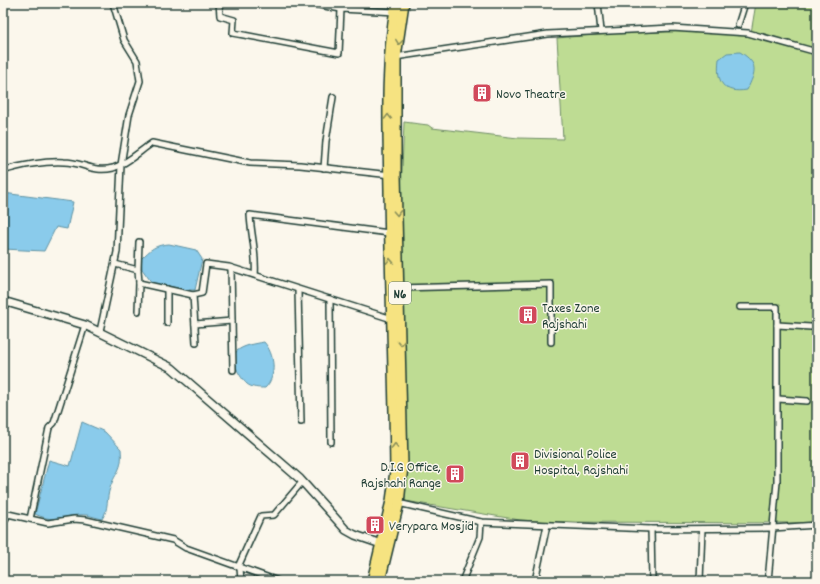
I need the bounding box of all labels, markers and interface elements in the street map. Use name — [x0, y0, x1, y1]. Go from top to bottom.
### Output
one-way arrow — [394, 39, 403, 45]
building icon: Novo Theatre — [471, 82, 493, 104]
place label: Novo Theatre — [496, 85, 566, 105]
one-way arrow — [384, 114, 392, 120]
one-way arrow — [393, 210, 402, 216]
one-way arrow — [386, 258, 394, 264]
road number: N6 — [389, 282, 411, 304]
place label: Taxes Zone Rajshahi — [542, 299, 600, 335]
building icon: Taxes Zone Rajshahi — [517, 304, 539, 326]
one-way arrow — [397, 340, 405, 346]
one-way arrow — [391, 443, 399, 449]
place label: Divisional Police Hospital, Rajshahi — [534, 445, 629, 481]
building icon: Divisional Police Hospital, Rajshahi — [509, 450, 531, 472]
place label: D.I.G Office, Rajshahi Range — [361, 458, 441, 494]
building icon: D.I.G Office, Rajshahi Range — [444, 463, 466, 485]
building icon: Verypara Mosjid — [364, 514, 386, 536]
place label: Verypara Mosjid — [389, 517, 474, 537]

